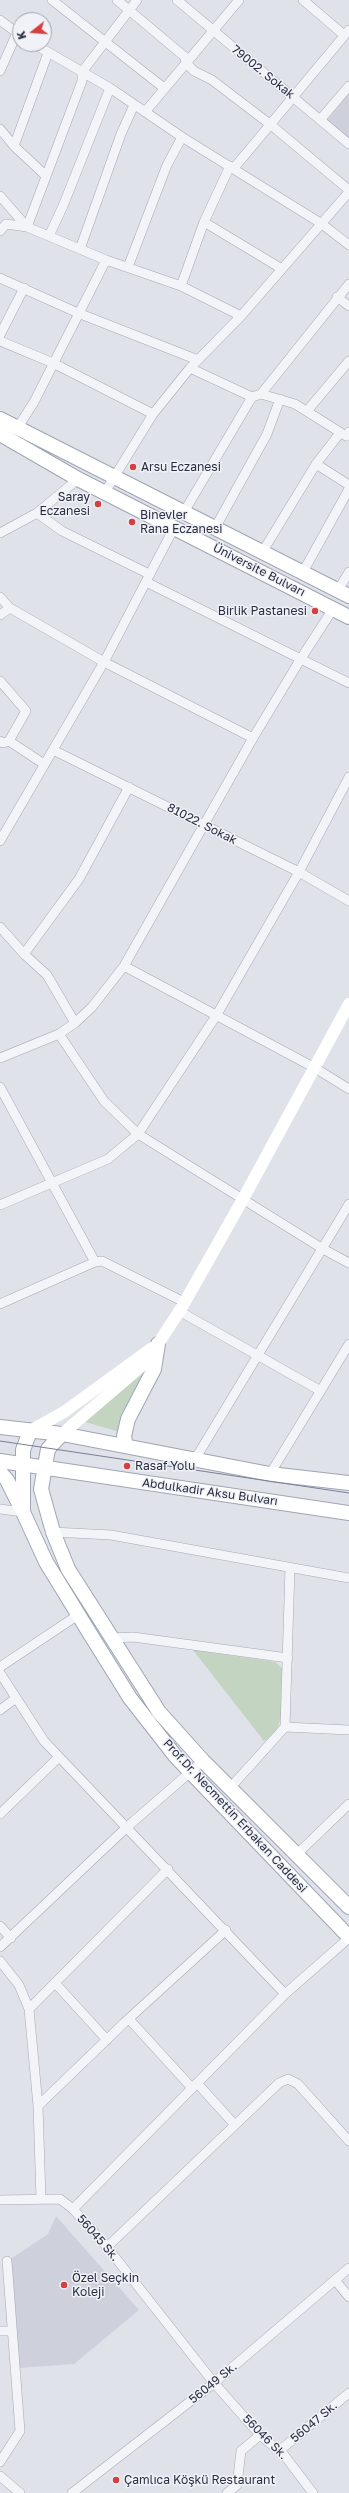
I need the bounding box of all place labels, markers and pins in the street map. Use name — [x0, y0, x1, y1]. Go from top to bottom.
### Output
place label: Arsu Eczanesi — [141, 460, 221, 474]
marker: Arsu Eczanesi — [128, 462, 138, 472]
place label: Saray Eczanesi — [39, 490, 90, 518]
marker: Saray Eczanesi — [93, 499, 103, 509]
place label: Binevler Rana Eczanesi — [140, 508, 223, 536]
marker: Binevler Rana Eczanesi — [127, 517, 137, 527]
place label: Birlik Pastanesi — [218, 604, 307, 618]
marker: Birlik Pastanesi — [310, 606, 320, 616]
place label: Rasaf Yolu — [135, 1459, 195, 1473]
marker: Rasaf Yolu — [122, 1461, 132, 1471]
place label: Özel Seçkin Koleji — [72, 2271, 139, 2299]
marker: Özel Seçkin Koleji — [59, 2280, 69, 2290]
place label: Çamlıca Köşkü Restaurant — [124, 2473, 275, 2487]
marker: Çamlıca Köşkü Restaurant — [111, 2475, 121, 2485]

